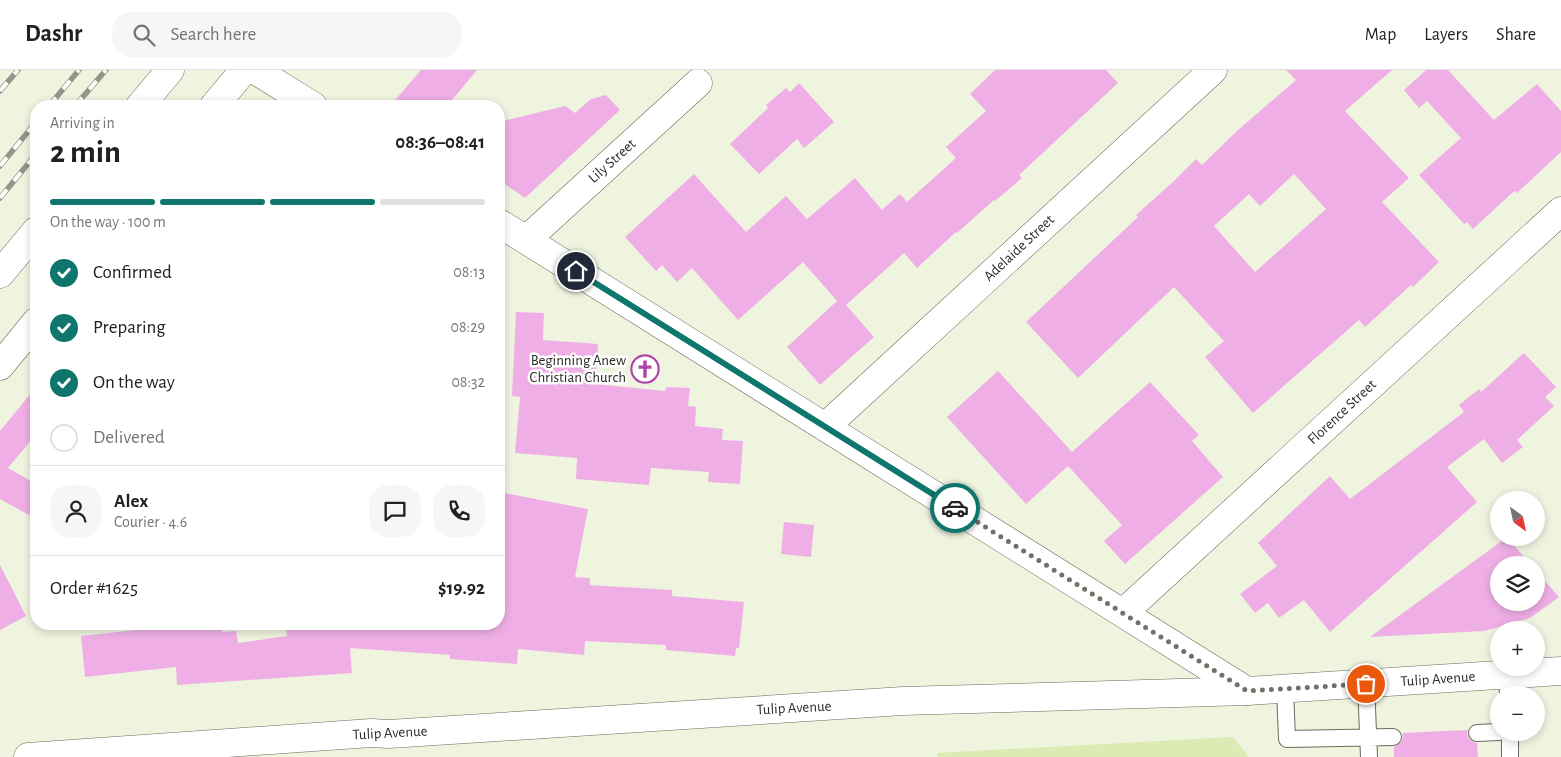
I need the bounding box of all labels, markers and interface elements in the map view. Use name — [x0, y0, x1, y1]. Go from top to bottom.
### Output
search box — [112, 12, 462, 57]
icon: search — [130, 21, 158, 49]
text: Dashr — [25, 22, 82, 46]
text: Search here — [170, 25, 256, 44]
text: Map — [1365, 26, 1396, 44]
text: Layers — [1424, 26, 1468, 44]
text: Share — [1496, 26, 1536, 44]
text: Arriving in — [50, 115, 115, 131]
text: 08:36–08:41 — [395, 133, 485, 152]
text: 2 min — [50, 136, 121, 168]
street label: Lily Street — [586, 136, 639, 186]
street label: Adelaide Street — [981, 212, 1057, 284]
text: On the way · 100 m — [50, 214, 166, 230]
pin — [555, 250, 597, 292]
icon: home — [562, 257, 590, 285]
icon: check — [50, 259, 78, 287]
text: Confirmed — [93, 263, 172, 282]
text: 08:13 — [453, 264, 485, 280]
icon: check — [50, 314, 78, 342]
text: Preparing — [93, 318, 166, 337]
text: 08:29 — [451, 319, 485, 335]
place label: Beginning Anew Christian Church — [530, 353, 626, 385]
church icon: Beginning Anew Christian Church — [630, 354, 660, 384]
icon: check — [50, 369, 78, 397]
text: On the way — [93, 373, 175, 392]
text: 08:32 — [451, 374, 485, 390]
street label: Florence Street — [1305, 377, 1379, 447]
text: Delivered — [93, 428, 165, 447]
courier — [930, 483, 980, 533]
button: person — [50, 485, 102, 537]
button: chat — [369, 485, 421, 537]
button: phone — [433, 485, 485, 537]
north arrow — [1490, 491, 1545, 546]
map controls — [1490, 491, 1545, 741]
text: Alex — [114, 492, 148, 511]
icon: car — [941, 494, 969, 522]
text: Courier · 4.6 — [114, 514, 187, 530]
button: layers — [1490, 556, 1545, 611]
text: Order #1625 — [50, 579, 138, 598]
text: $19.92 — [438, 579, 485, 598]
button: + — [1490, 621, 1545, 676]
pin — [1345, 663, 1387, 705]
street label: Tulip Avenue — [1400, 669, 1476, 689]
icon: bag — [1352, 670, 1380, 698]
button: − — [1490, 686, 1545, 741]
street label: Tulip Avenue — [756, 699, 832, 717]
street label: Tulip Avenue — [352, 724, 428, 742]

